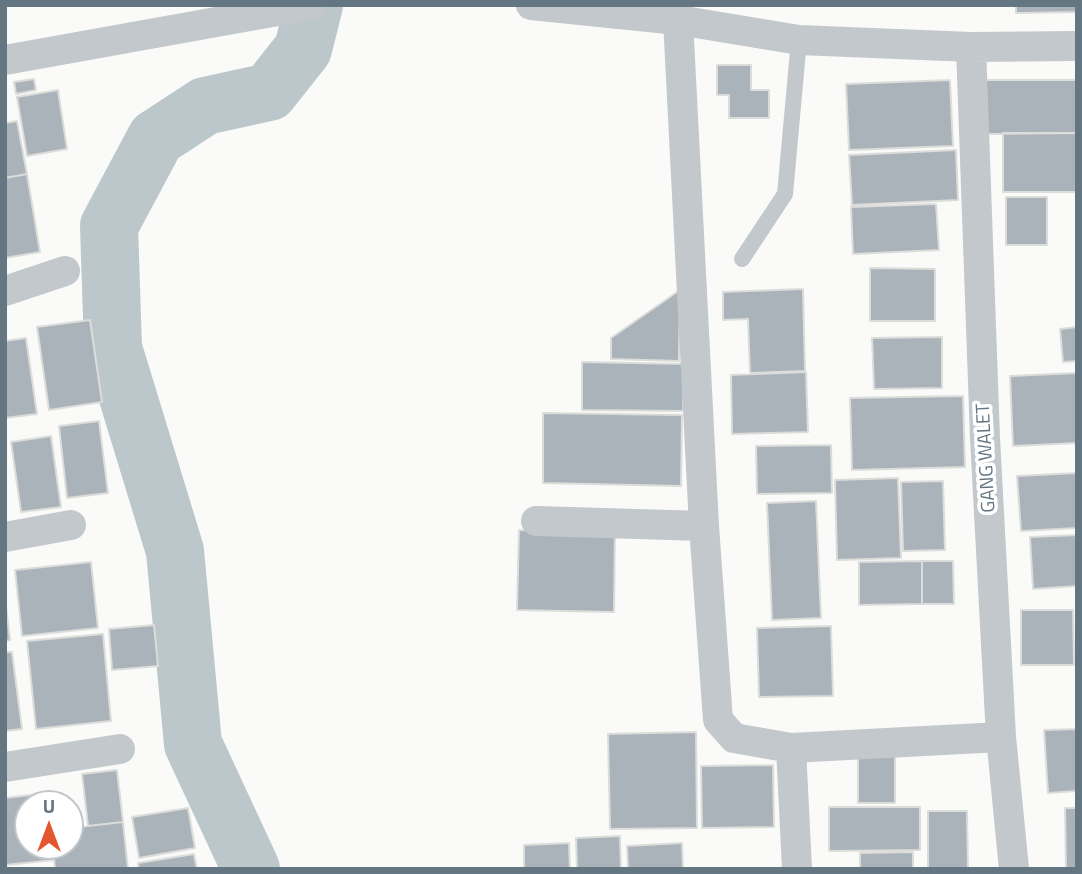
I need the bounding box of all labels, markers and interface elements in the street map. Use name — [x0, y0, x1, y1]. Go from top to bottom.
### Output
street label: GANG WALET — [973, 403, 1001, 513]
north arrow — [14, 790, 84, 860]
text: U — [43, 791, 55, 820]

